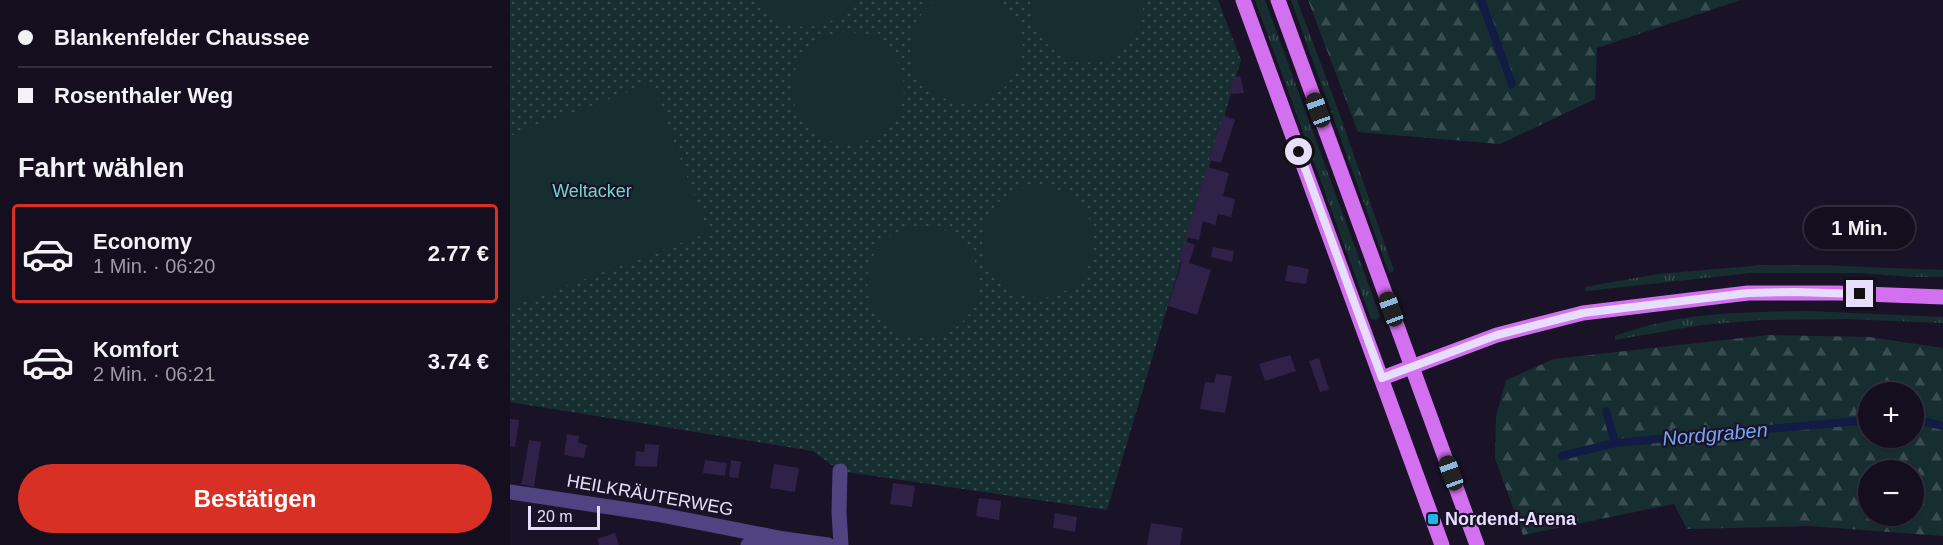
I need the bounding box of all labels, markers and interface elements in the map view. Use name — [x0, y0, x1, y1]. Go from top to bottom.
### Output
text: Blankenfelder Chaussee — [54, 25, 310, 50]
text: Rosenthaler Weg — [54, 83, 233, 108]
car — [1303, 90, 1333, 130]
route start — [1285, 138, 1312, 165]
text: Fahrt wählen — [18, 153, 185, 183]
park label: Weltacker — [552, 181, 632, 201]
callout: 1 Min. — [1804, 207, 1916, 249]
text: 1 Min. — [1831, 217, 1888, 239]
icon: car — [21, 227, 75, 281]
text: Economy — [93, 229, 192, 254]
text: 2.77 € — [428, 241, 489, 266]
text: 1 Min. · 06:20 — [93, 255, 215, 277]
route end — [1846, 280, 1873, 307]
car — [1376, 289, 1406, 329]
icon: car — [21, 335, 75, 389]
text: Komfort — [93, 337, 179, 362]
text: 3.74 € — [428, 349, 489, 374]
text: 2 Min. · 06:21 — [93, 363, 215, 385]
map controls — [1858, 382, 1924, 526]
button: + — [1858, 382, 1924, 448]
water label: Nordgraben — [1661, 418, 1769, 450]
car — [1436, 453, 1466, 493]
button: − — [1858, 460, 1924, 526]
button: Bestätigen — [18, 464, 492, 533]
street label: HEILKRÄUTERWEG — [565, 471, 735, 519]
scale bar — [528, 503, 600, 530]
text: 20 m — [537, 508, 573, 525]
place label: Nordend-Arena — [1445, 509, 1577, 529]
marker: Nordend-Arena — [1426, 512, 1440, 526]

